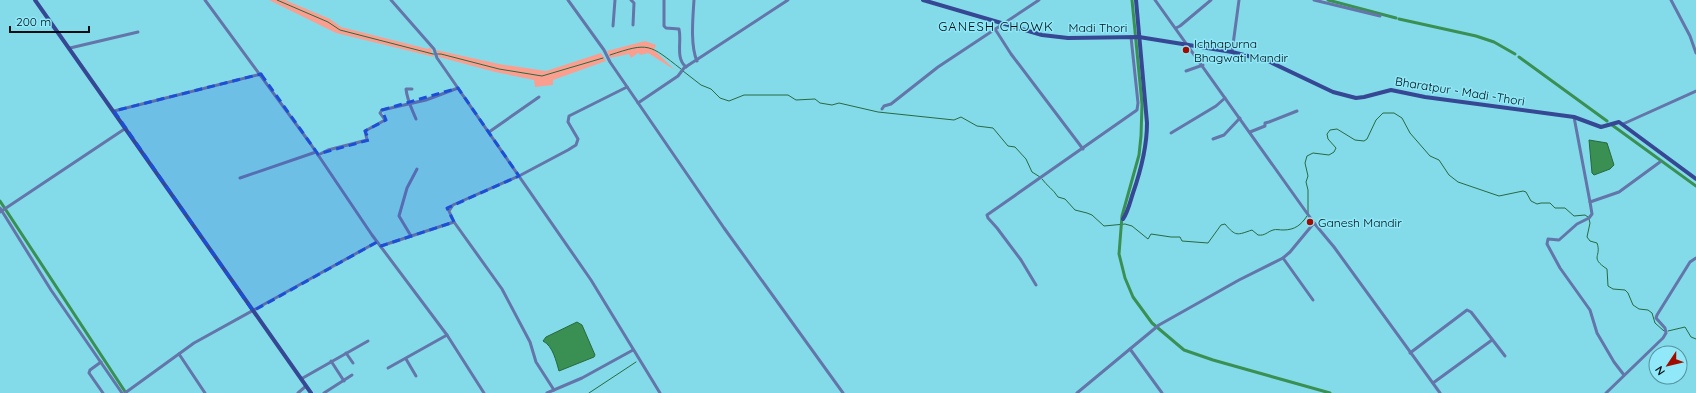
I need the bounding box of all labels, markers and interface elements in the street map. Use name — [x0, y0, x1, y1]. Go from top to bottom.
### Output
scale bar — [10, 8, 89, 34]
text: 200 m — [16, 14, 51, 29]
district label: GANESH CHOWK — [938, 18, 1054, 34]
street label: Madi Thori — [1069, 20, 1127, 35]
place label: Ichhapurna Bhagwati Mandir — [1194, 36, 1289, 65]
marker: Ichhapurna Bhagwati Mandir — [1181, 45, 1191, 55]
street label: Bharatpur - Madi -Thori — [1394, 73, 1526, 109]
place label: Ganesh Mandir — [1318, 215, 1402, 230]
marker: Ganesh Mandir — [1305, 217, 1315, 227]
north arrow — [1648, 345, 1688, 385]
text: N — [1652, 363, 1668, 378]

